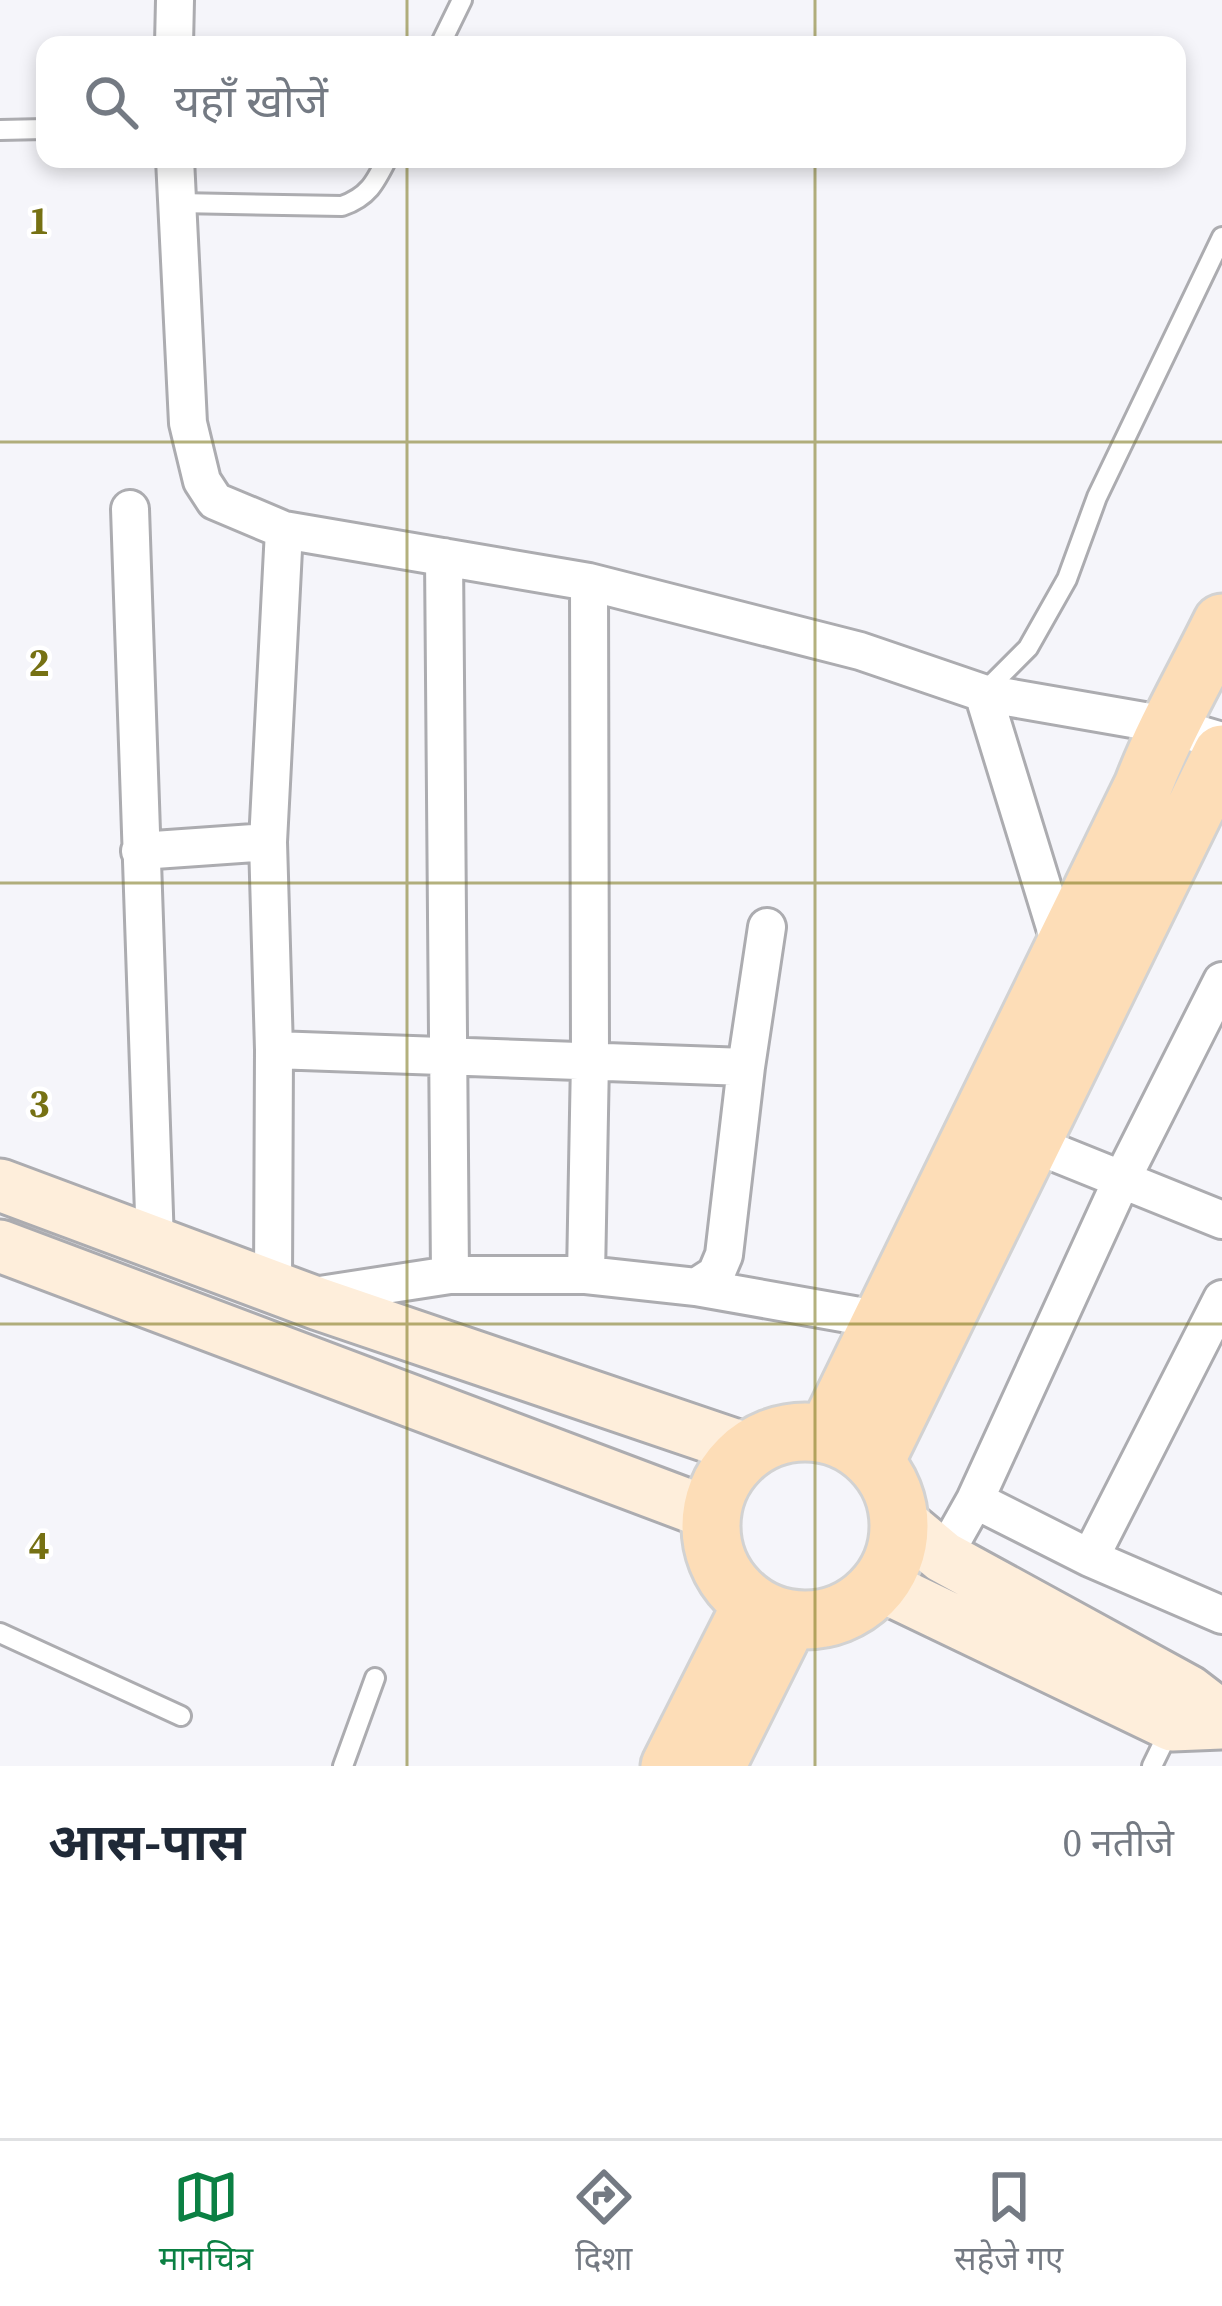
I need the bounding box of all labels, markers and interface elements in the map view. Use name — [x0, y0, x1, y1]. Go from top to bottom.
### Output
search box — [36, 36, 1186, 168]
icon: search — [78, 69, 144, 135]
text: यहाँ खोजें — [174, 70, 328, 132]
text: 1 — [28, 194, 50, 247]
text: 2 — [28, 636, 50, 689]
text: 3 — [28, 1077, 50, 1130]
text: 4 — [28, 1519, 50, 1572]
text: आस-पास — [48, 1807, 245, 1877]
text: 0 नतीजे — [1062, 1816, 1174, 1869]
tab: मानचित्र — [159, 2164, 253, 2283]
tab: दिशा — [571, 2164, 637, 2283]
tab: सहेजे गए — [954, 2164, 1063, 2283]

